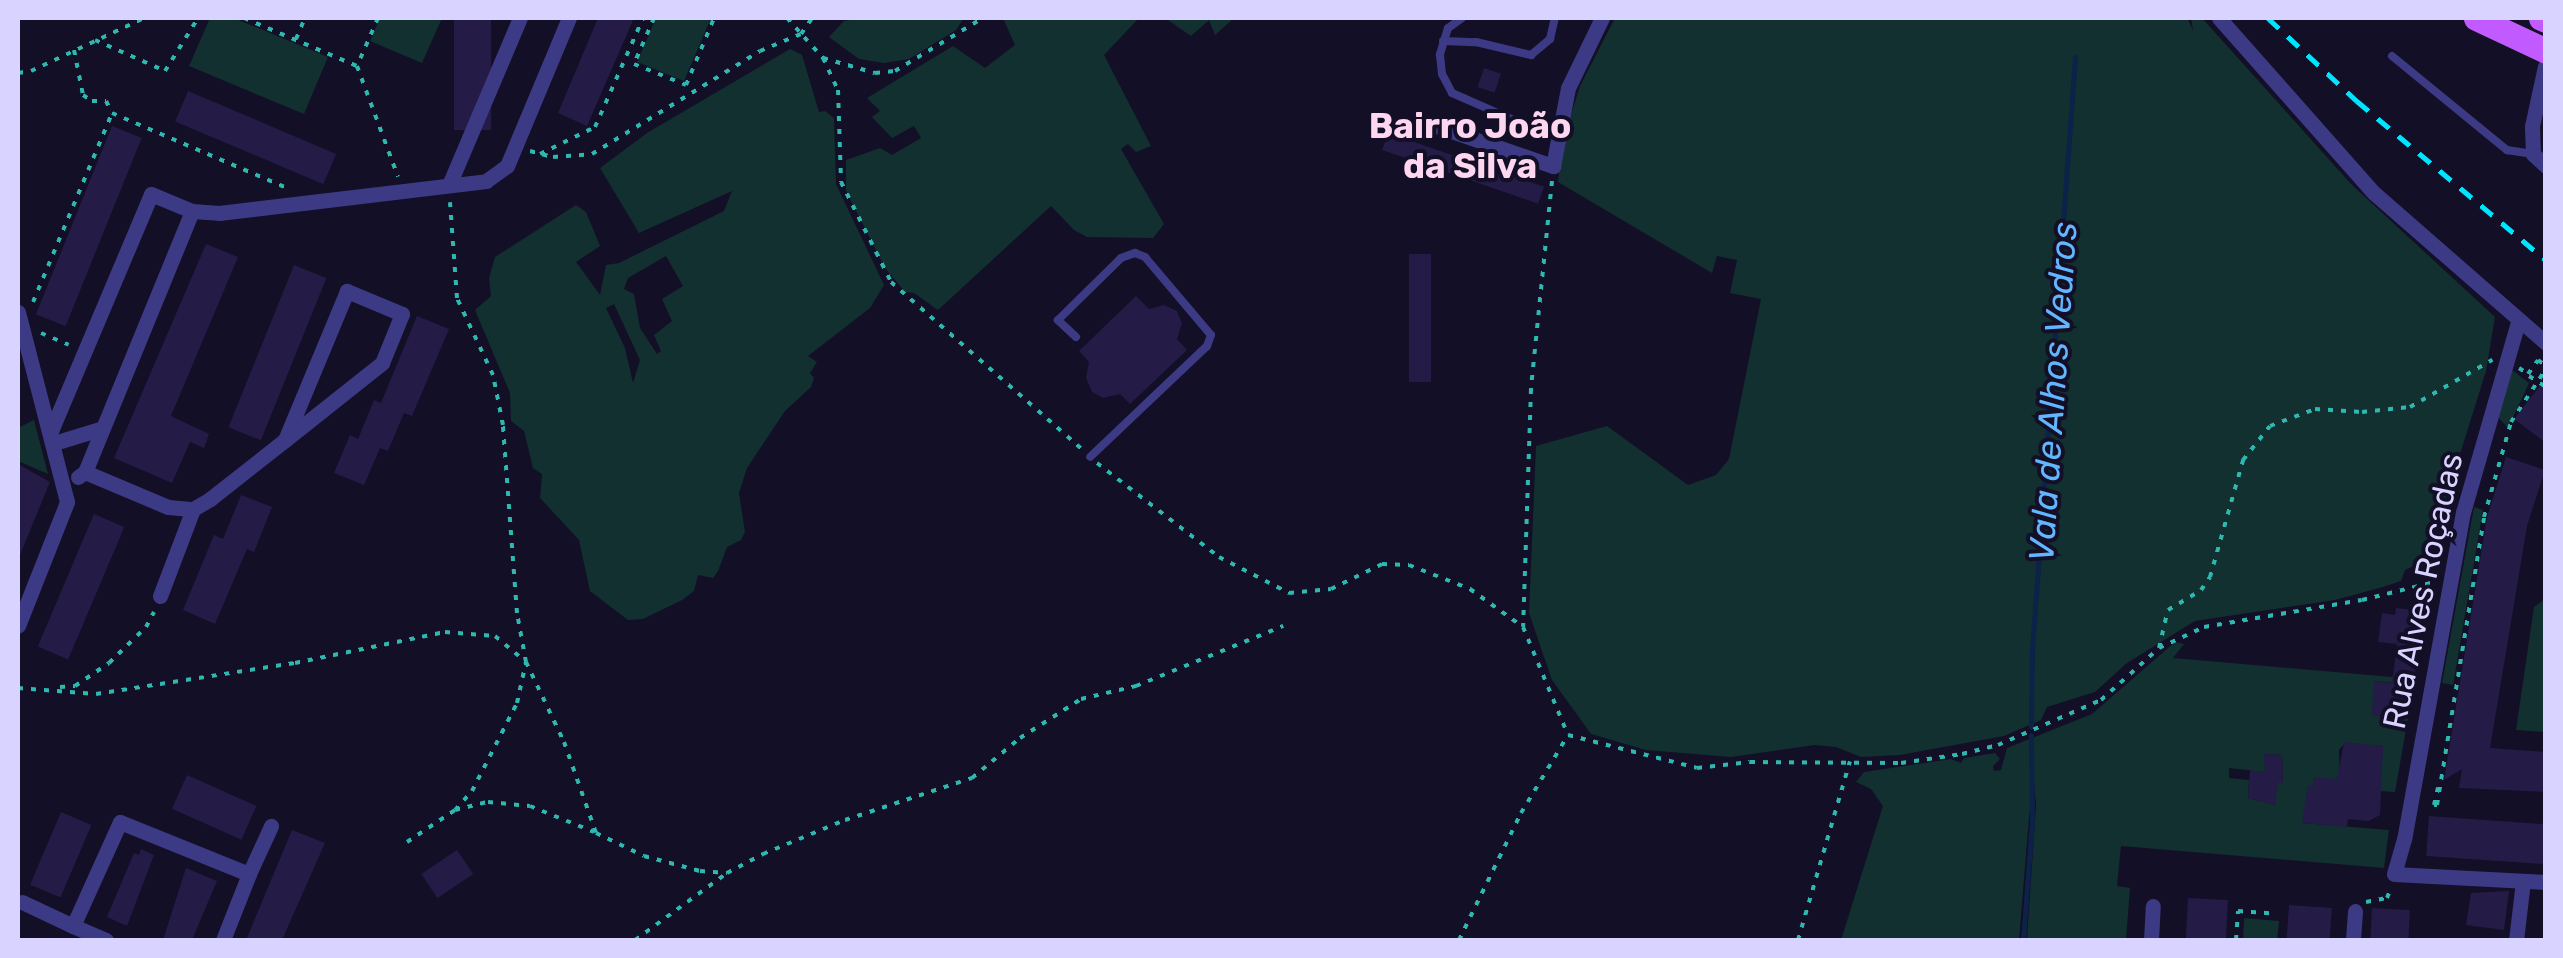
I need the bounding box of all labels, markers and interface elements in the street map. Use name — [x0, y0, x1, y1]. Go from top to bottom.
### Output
district label: Bairro João da Silva — [1369, 105, 1571, 187]
water label: Vala de Alhos Vedros — [2020, 220, 2086, 564]
street label: Rua Alves Roçadas — [2375, 449, 2471, 733]

